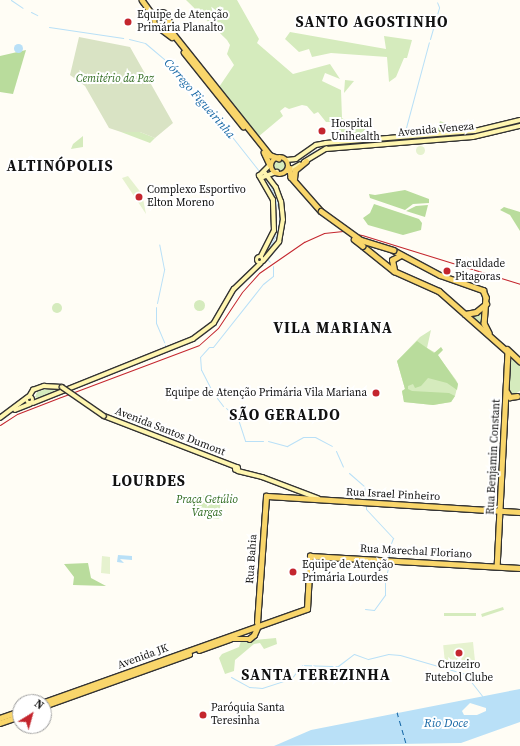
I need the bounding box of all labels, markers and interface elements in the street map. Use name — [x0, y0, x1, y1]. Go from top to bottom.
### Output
place label: Equipe de Atenção Primária Planalto — [137, 9, 228, 35]
district label: SANTO AGOSTINHO — [295, 13, 449, 31]
marker: Equipe de Atenção Primária Planalto — [122, 16, 134, 28]
water label: Córrego Figueirinha — [160, 56, 238, 142]
park label: Cemitério da Paz — [76, 72, 154, 86]
place label: Hospital Unihealth — [331, 118, 380, 144]
street label: Avenida Veneza — [397, 120, 475, 140]
marker: Hospital Unihealth — [316, 125, 328, 137]
district label: ALTINÓPOLIS — [6, 157, 114, 175]
place label: Complexo Esportivo Elton Moreno — [147, 184, 246, 210]
marker: Complexo Esportivo Elton Moreno — [134, 192, 144, 202]
place label: Faculdade Pitagoras — [455, 258, 505, 284]
marker: Faculdade Pitagoras — [442, 266, 452, 276]
district label: VILA MARIANA — [273, 319, 393, 337]
place label: Equipe de Atenção Primária Vila Mariana — [165, 386, 367, 400]
marker: Equipe de Atenção Primária Vila Mariana — [370, 387, 382, 399]
street label: Rua Benjamin Constant — [484, 399, 504, 515]
street label: Avenida Santos Dumont — [113, 405, 227, 459]
district label: SÃO GERALDO — [229, 406, 341, 424]
district label: LOURDES — [112, 472, 186, 490]
street label: Rua Israel Pinheiro — [346, 486, 440, 504]
park label: Praça Getúlio Vargas — [176, 494, 238, 520]
street label: Rua Bahia — [244, 534, 260, 584]
street label: Rua Marechal Floriano — [360, 542, 472, 562]
place label: Equipe de Atenção Primária Lourdes — [302, 559, 393, 585]
marker: Equipe de Atenção Primária Lourdes — [287, 566, 299, 578]
street label: Avenida JK — [116, 642, 170, 672]
marker: Cruzeiro Futebol Clube — [454, 648, 464, 658]
place label: Cruzeiro Futebol Clube — [425, 659, 493, 685]
district label: SANTA TEREZINHA — [241, 666, 391, 684]
north arrow — [12, 694, 52, 734]
text: N — [31, 696, 47, 713]
place label: Paróquia Santa Teresinha — [211, 702, 285, 728]
marker: Paróquia Santa Teresinha — [198, 710, 208, 720]
water label: Rio Doce — [424, 717, 468, 731]

